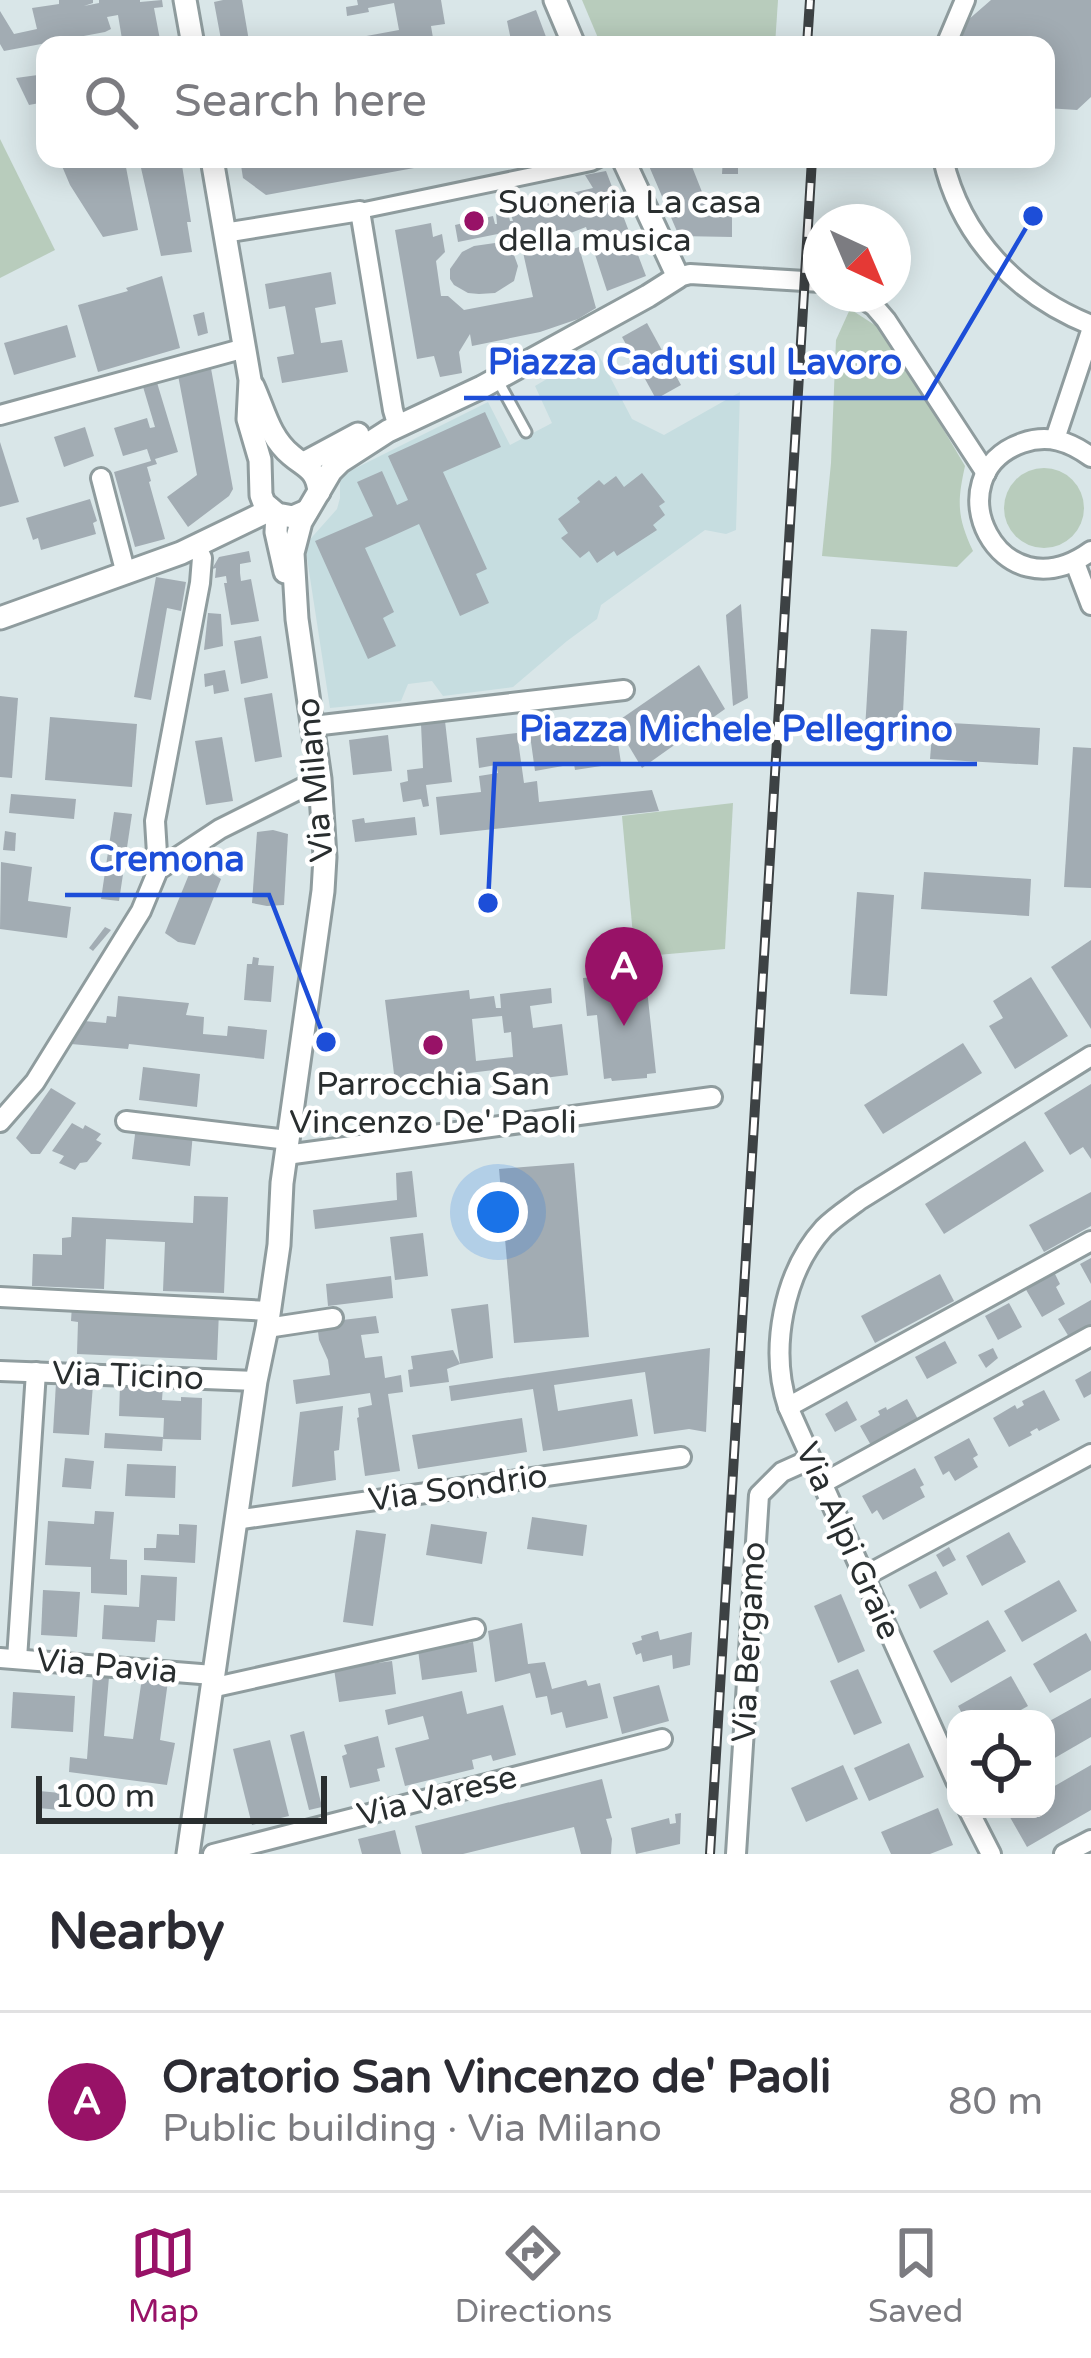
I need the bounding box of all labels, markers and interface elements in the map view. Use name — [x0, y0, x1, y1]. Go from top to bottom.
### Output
search box — [36, 36, 1055, 168]
icon: search — [78, 69, 144, 135]
text: Search here — [174, 75, 427, 129]
place label: Suoneria La casa della musica — [498, 183, 762, 260]
north arrow — [803, 204, 911, 312]
marker: Suoneria La casa della musica — [461, 208, 487, 234]
callout: Piazza Caduti sul Lavoro — [464, 326, 926, 398]
text: Piazza Caduti sul Lavoro — [488, 341, 902, 384]
callout: Piazza Michele Pellegrino — [495, 692, 977, 764]
street label: Via Milano — [288, 696, 342, 864]
text: Piazza Michele Pellegrino — [519, 708, 953, 751]
callout: Cremona — [65, 823, 269, 895]
text: Cremona — [89, 838, 245, 881]
pin: A — [585, 927, 663, 1026]
marker: Parrocchia San Vincenzo De' Paoli — [420, 1032, 446, 1058]
place label: Parrocchia San Vincenzo De' Paoli — [289, 1065, 577, 1142]
your location — [468, 1182, 528, 1242]
street label: Via Ticino — [51, 1354, 205, 1398]
street label: Via Alpi Graie — [787, 1437, 909, 1645]
street label: Via Sondrio — [366, 1456, 550, 1520]
street label: Via Bergamo — [724, 1541, 774, 1743]
street label: Via Pavia — [35, 1640, 179, 1692]
map controls — [947, 1710, 1055, 1818]
button: locate — [947, 1710, 1055, 1818]
street label: Via Varese — [353, 1757, 521, 1835]
scale bar — [36, 1770, 327, 1823]
text: 100 m — [54, 1777, 155, 1816]
text: Nearby — [48, 1901, 225, 1963]
text: Oratorio San Vincenzo de' Paoli — [162, 2051, 831, 2105]
text: A — [72, 2078, 102, 2125]
text: 80 m — [948, 2078, 1043, 2125]
text: Public building · Via Milano — [162, 2105, 662, 2152]
tab: Map — [128, 2220, 199, 2331]
tab: Directions — [455, 2220, 612, 2331]
tab: Saved — [868, 2220, 963, 2331]

